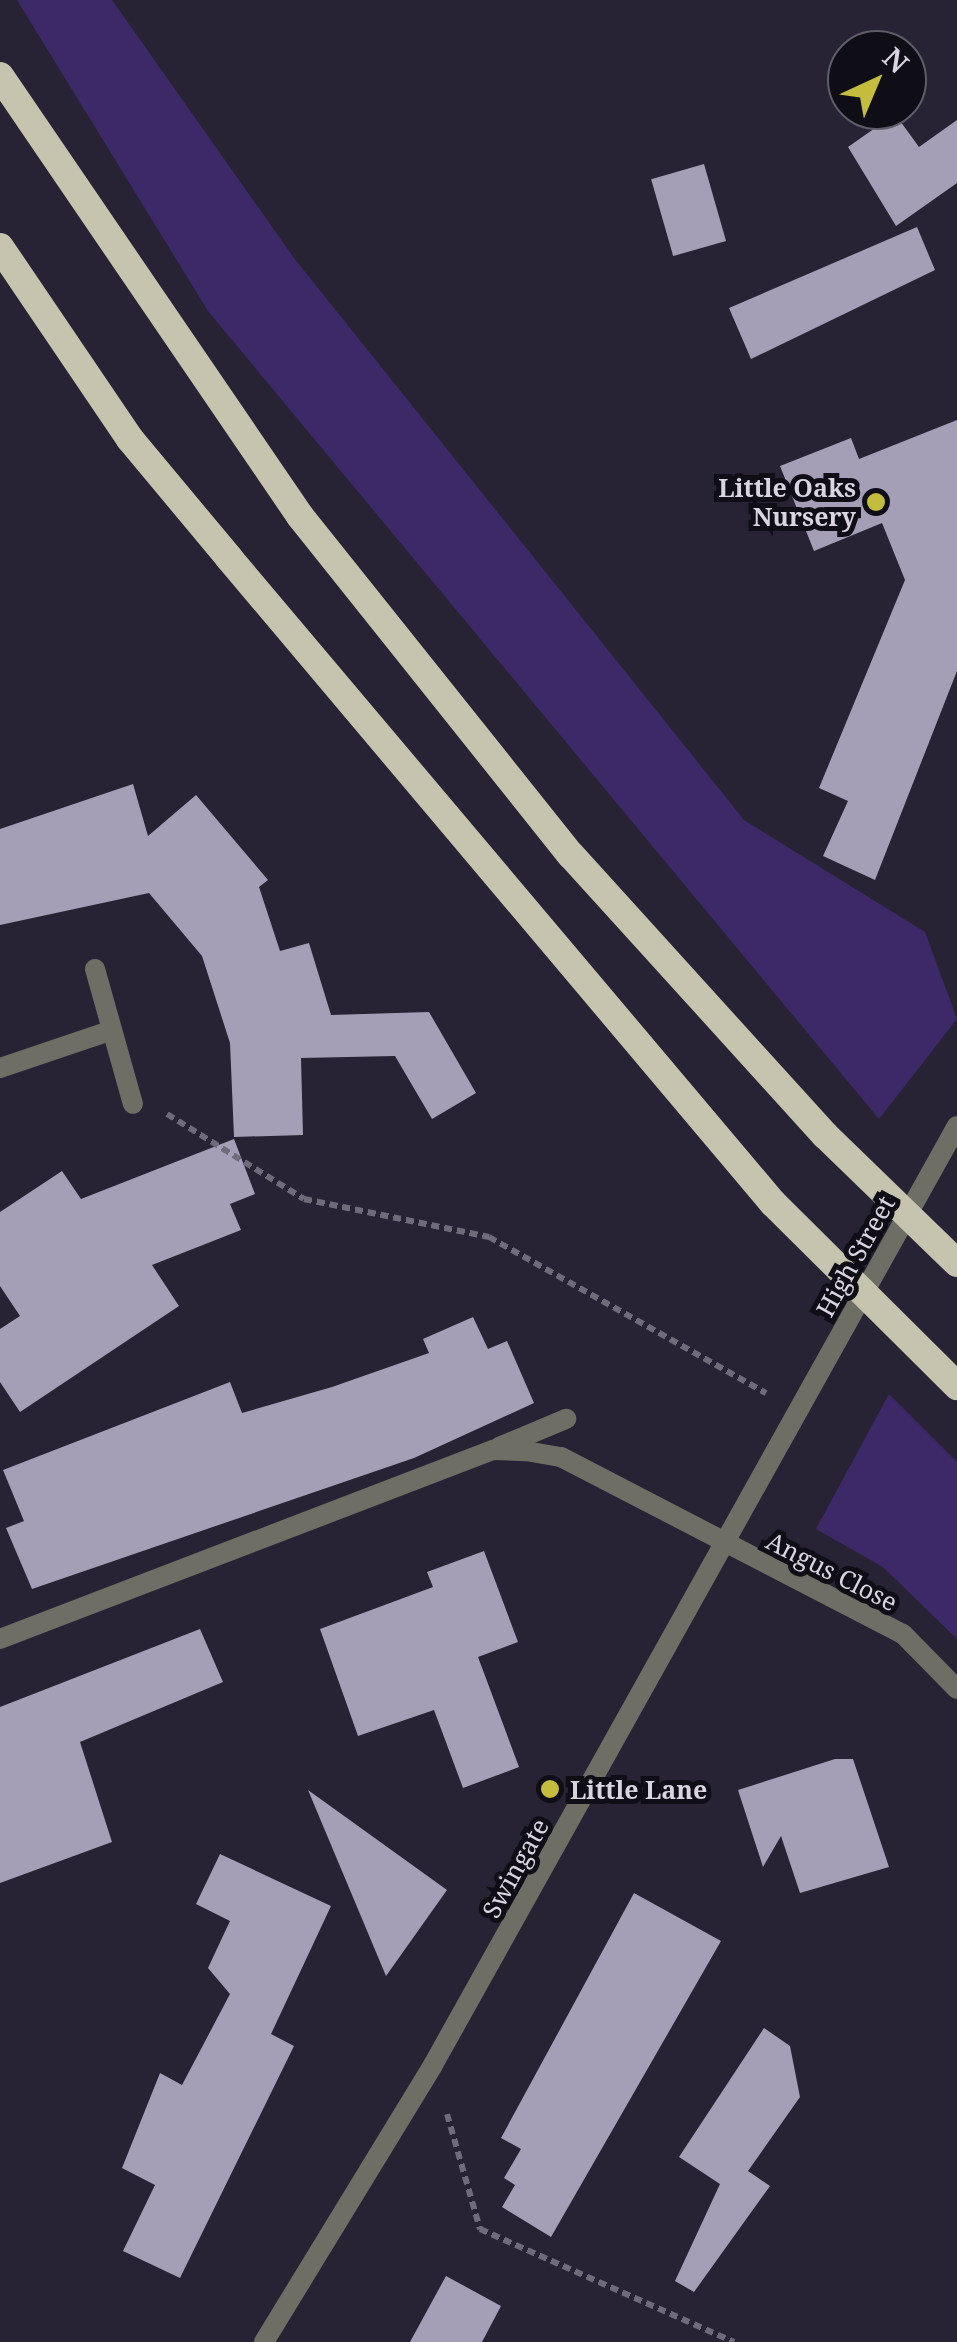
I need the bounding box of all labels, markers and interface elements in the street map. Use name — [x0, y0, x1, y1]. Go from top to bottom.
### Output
north arrow — [827, 30, 927, 130]
text: N — [875, 39, 918, 81]
place label: Little Oaks Nursery — [718, 473, 856, 532]
marker: Little Oaks Nursery — [865, 491, 887, 513]
street label: High Street — [810, 1190, 900, 1322]
street label: Angus Close — [761, 1525, 903, 1617]
place label: Little Lane — [570, 1774, 707, 1804]
marker: Little Lane — [539, 1778, 561, 1800]
street label: Swingate — [476, 1813, 554, 1923]

